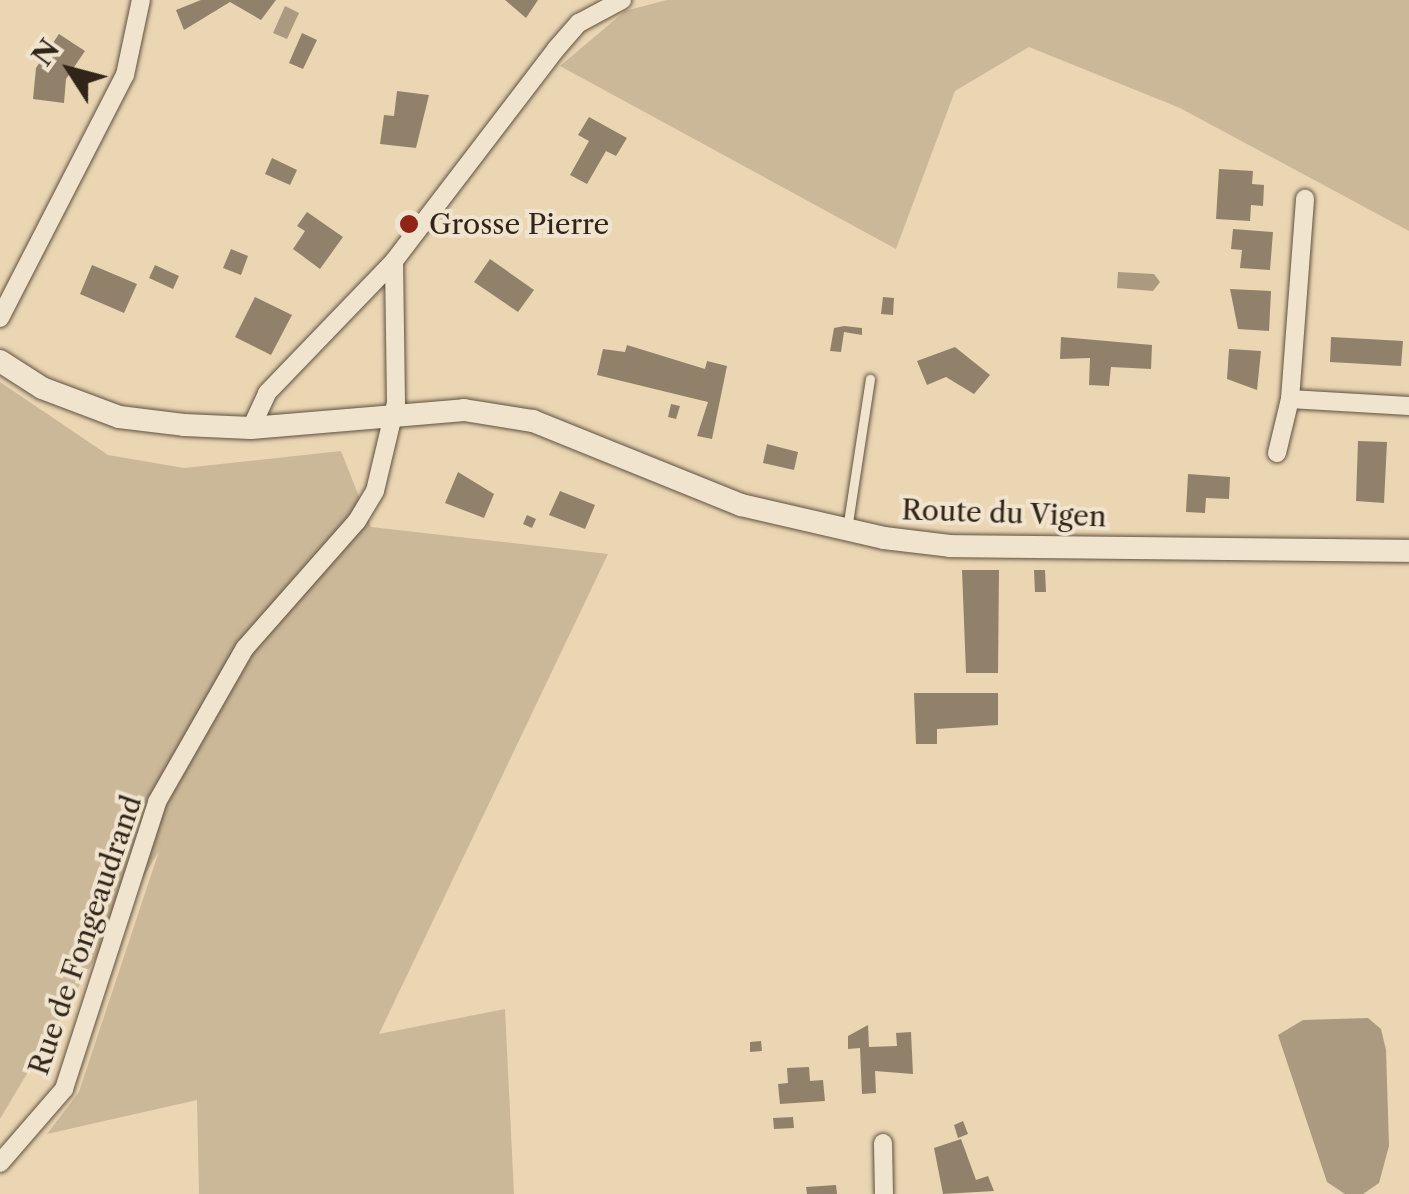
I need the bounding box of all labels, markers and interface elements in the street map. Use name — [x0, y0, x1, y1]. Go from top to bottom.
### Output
north arrow — [20, 20, 120, 120]
text: N — [25, 33, 67, 72]
place label: Grosse Pierre — [429, 207, 609, 241]
marker: Grosse Pierre — [398, 213, 420, 235]
street label: Route du Vigen — [900, 493, 1108, 533]
street label: Rue de Fongeaudrand — [21, 791, 149, 1079]

